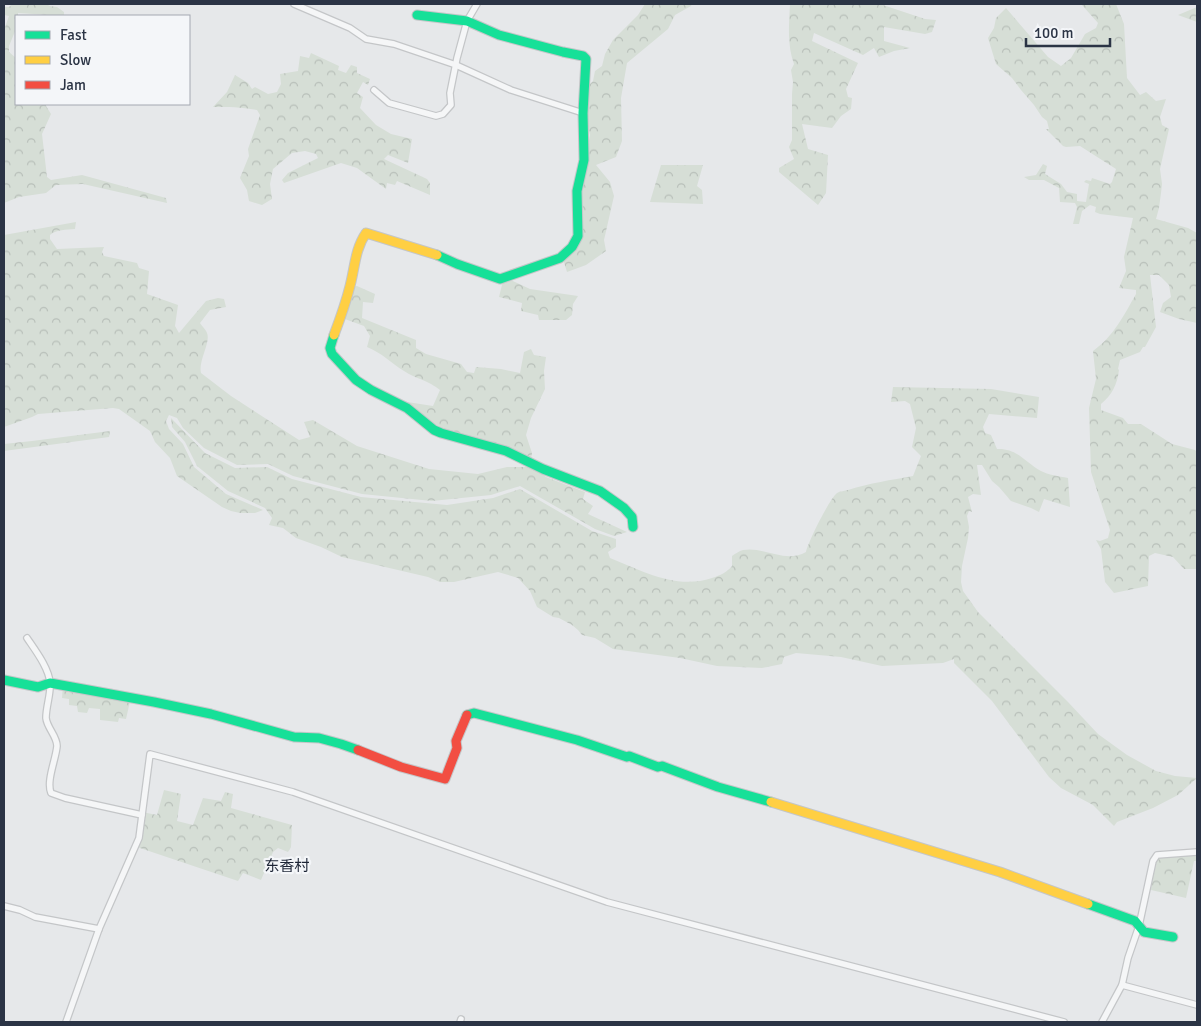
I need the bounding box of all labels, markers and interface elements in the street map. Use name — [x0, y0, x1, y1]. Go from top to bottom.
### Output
legend — [15, 15, 190, 105]
scale bar — [1026, 15, 1110, 47]
text: 100 m — [1034, 24, 1074, 42]
text: Fast — [60, 26, 87, 44]
text: Slow — [60, 51, 91, 69]
text: Jam — [60, 76, 86, 94]
district label: 东香村 — [264, 857, 310, 875]

